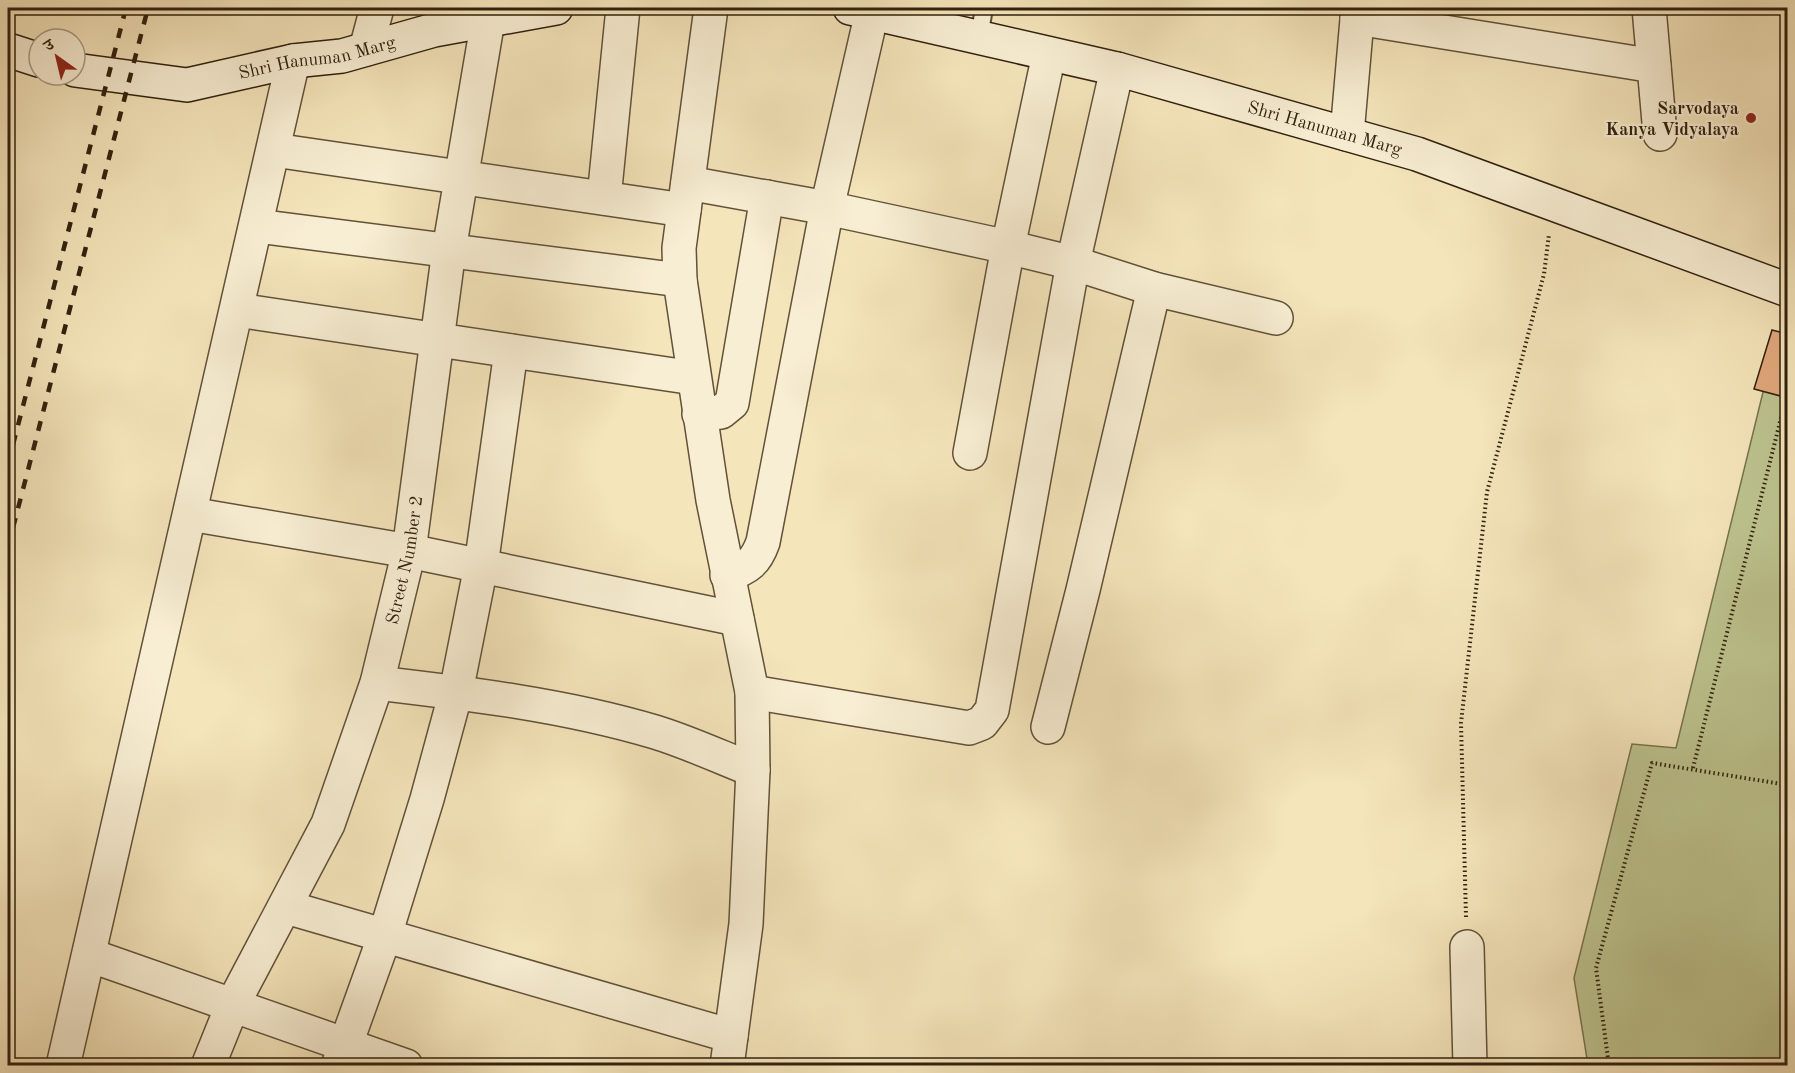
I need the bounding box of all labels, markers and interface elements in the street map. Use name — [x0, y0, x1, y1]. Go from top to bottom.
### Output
north arrow — [27, 27, 87, 87]
street label: Shri Hanuman Marg — [237, 33, 398, 83]
text: उ — [41, 36, 59, 56]
street label: Shri Hanuman Marg — [1245, 98, 1404, 159]
place label: Sarvodaya Kanya Vidyalaya — [1605, 100, 1739, 139]
marker: Sarvodaya Kanya Vidyalaya — [1744, 111, 1758, 125]
street label: Street Number 2 — [384, 494, 426, 626]

